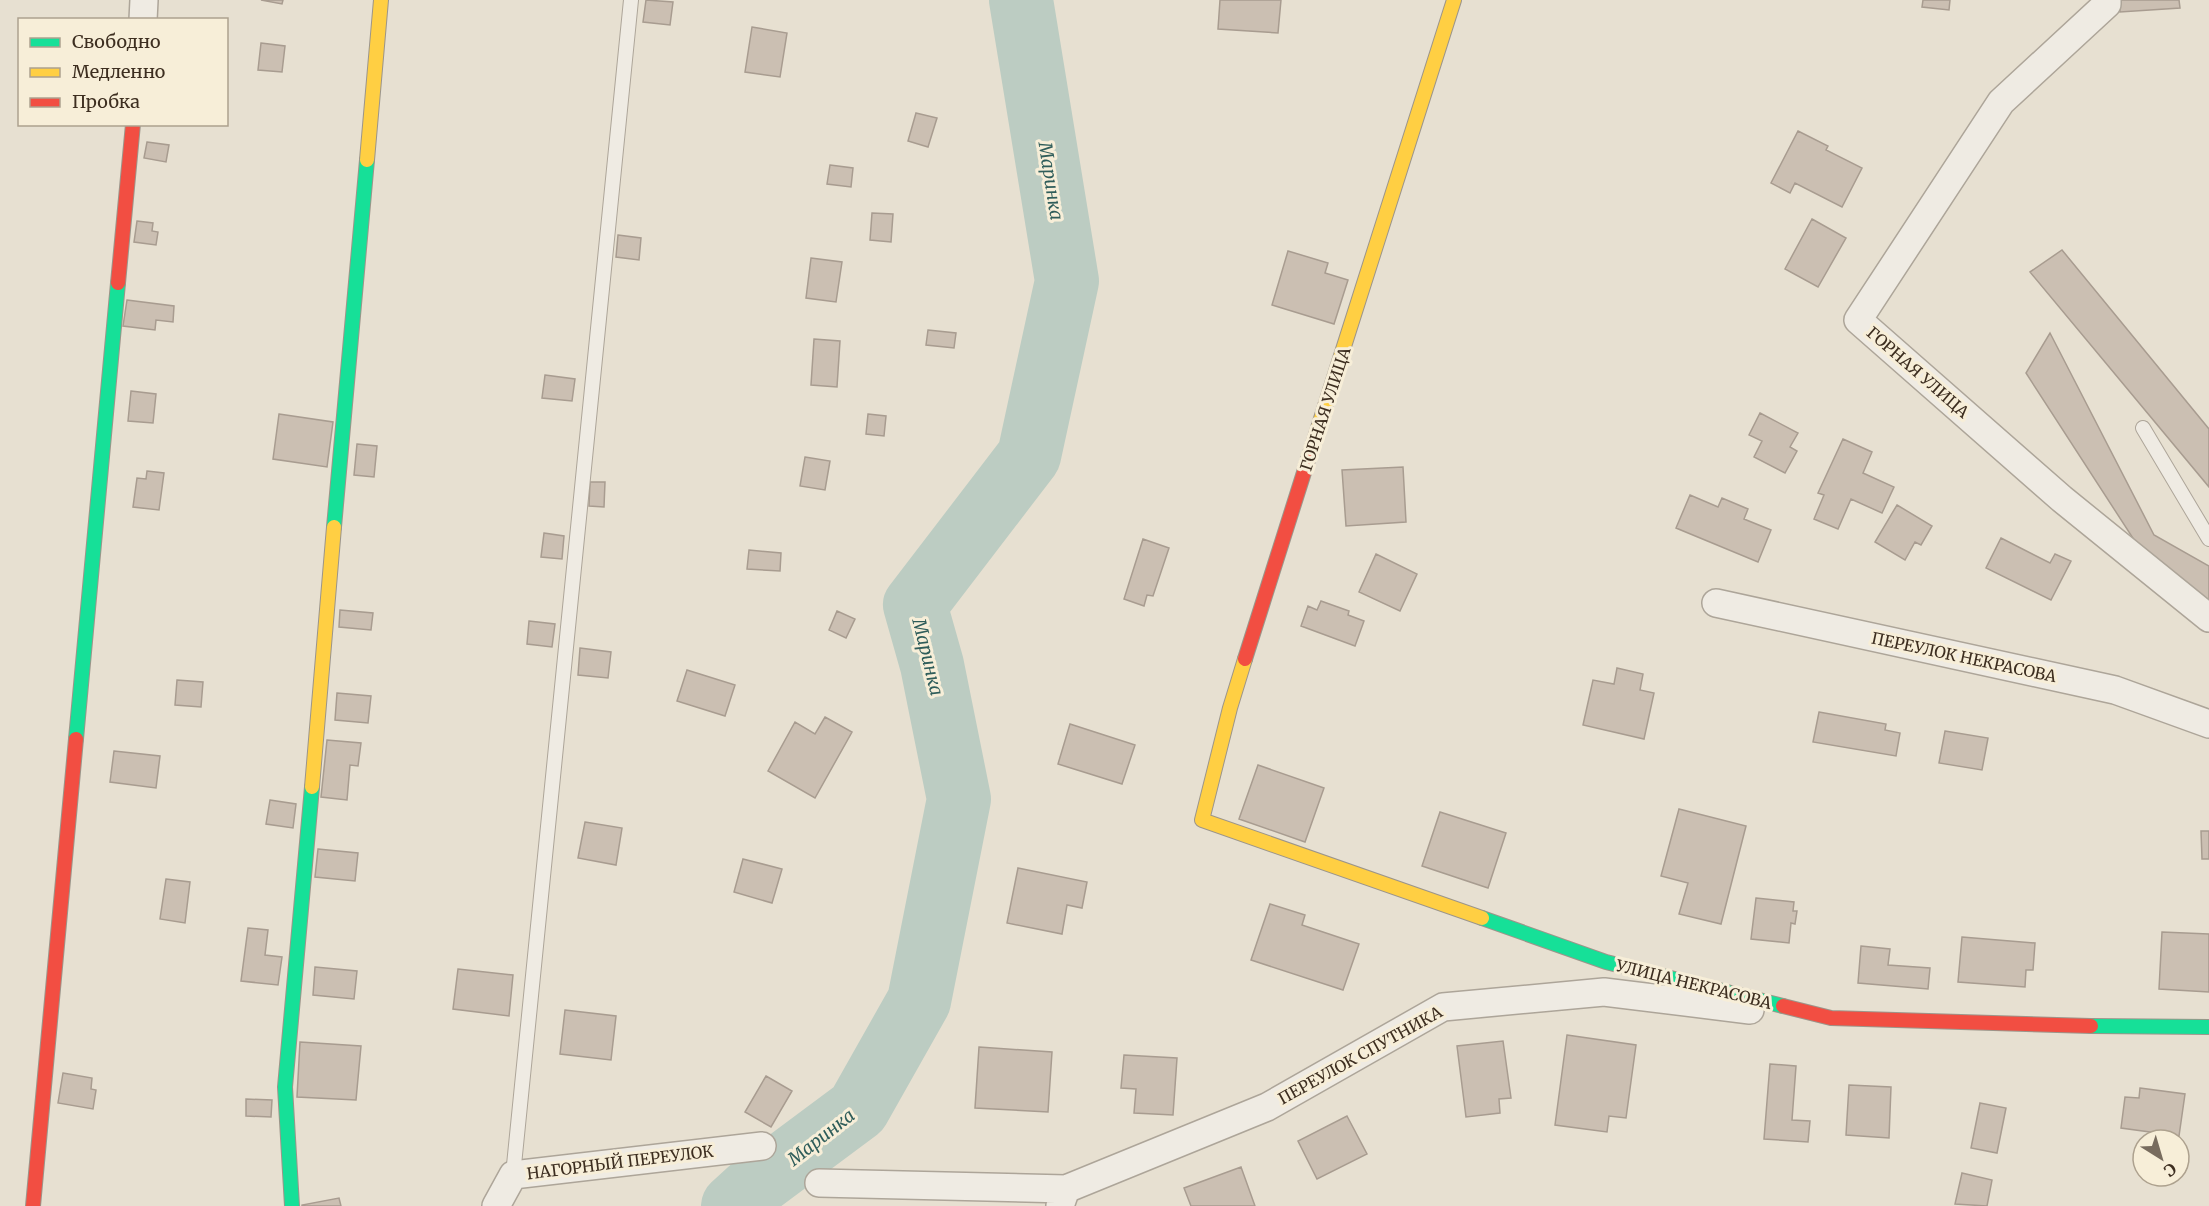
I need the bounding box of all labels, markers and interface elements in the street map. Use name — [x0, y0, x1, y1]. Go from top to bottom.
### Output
legend — [18, 18, 228, 126]
text: Свободно — [72, 30, 160, 53]
text: Медленно — [72, 60, 165, 83]
text: Пробка — [72, 90, 140, 113]
water label: Маринка — [1033, 139, 1069, 222]
street label: ГОРНАЯ УЛИЦА — [1863, 322, 1974, 422]
street label: ГОРНАЯ УЛИЦА — [1296, 344, 1355, 473]
water label: Маринка — [907, 615, 949, 698]
street label: ПЕРЕУЛОК НЕКРАСОВА — [1870, 628, 2059, 687]
street label: УЛИЦА НЕКРАСОВА — [1613, 955, 1775, 1013]
street label: ПЕРЕУЛОК СПУТНИКА — [1274, 1001, 1446, 1108]
water label: Маринка — [782, 1104, 859, 1171]
north arrow — [2131, 1128, 2191, 1188]
street label: НАГОРНЫЙ ПЕРЕУЛОК — [526, 1141, 715, 1183]
text: С — [2160, 1159, 2180, 1181]

